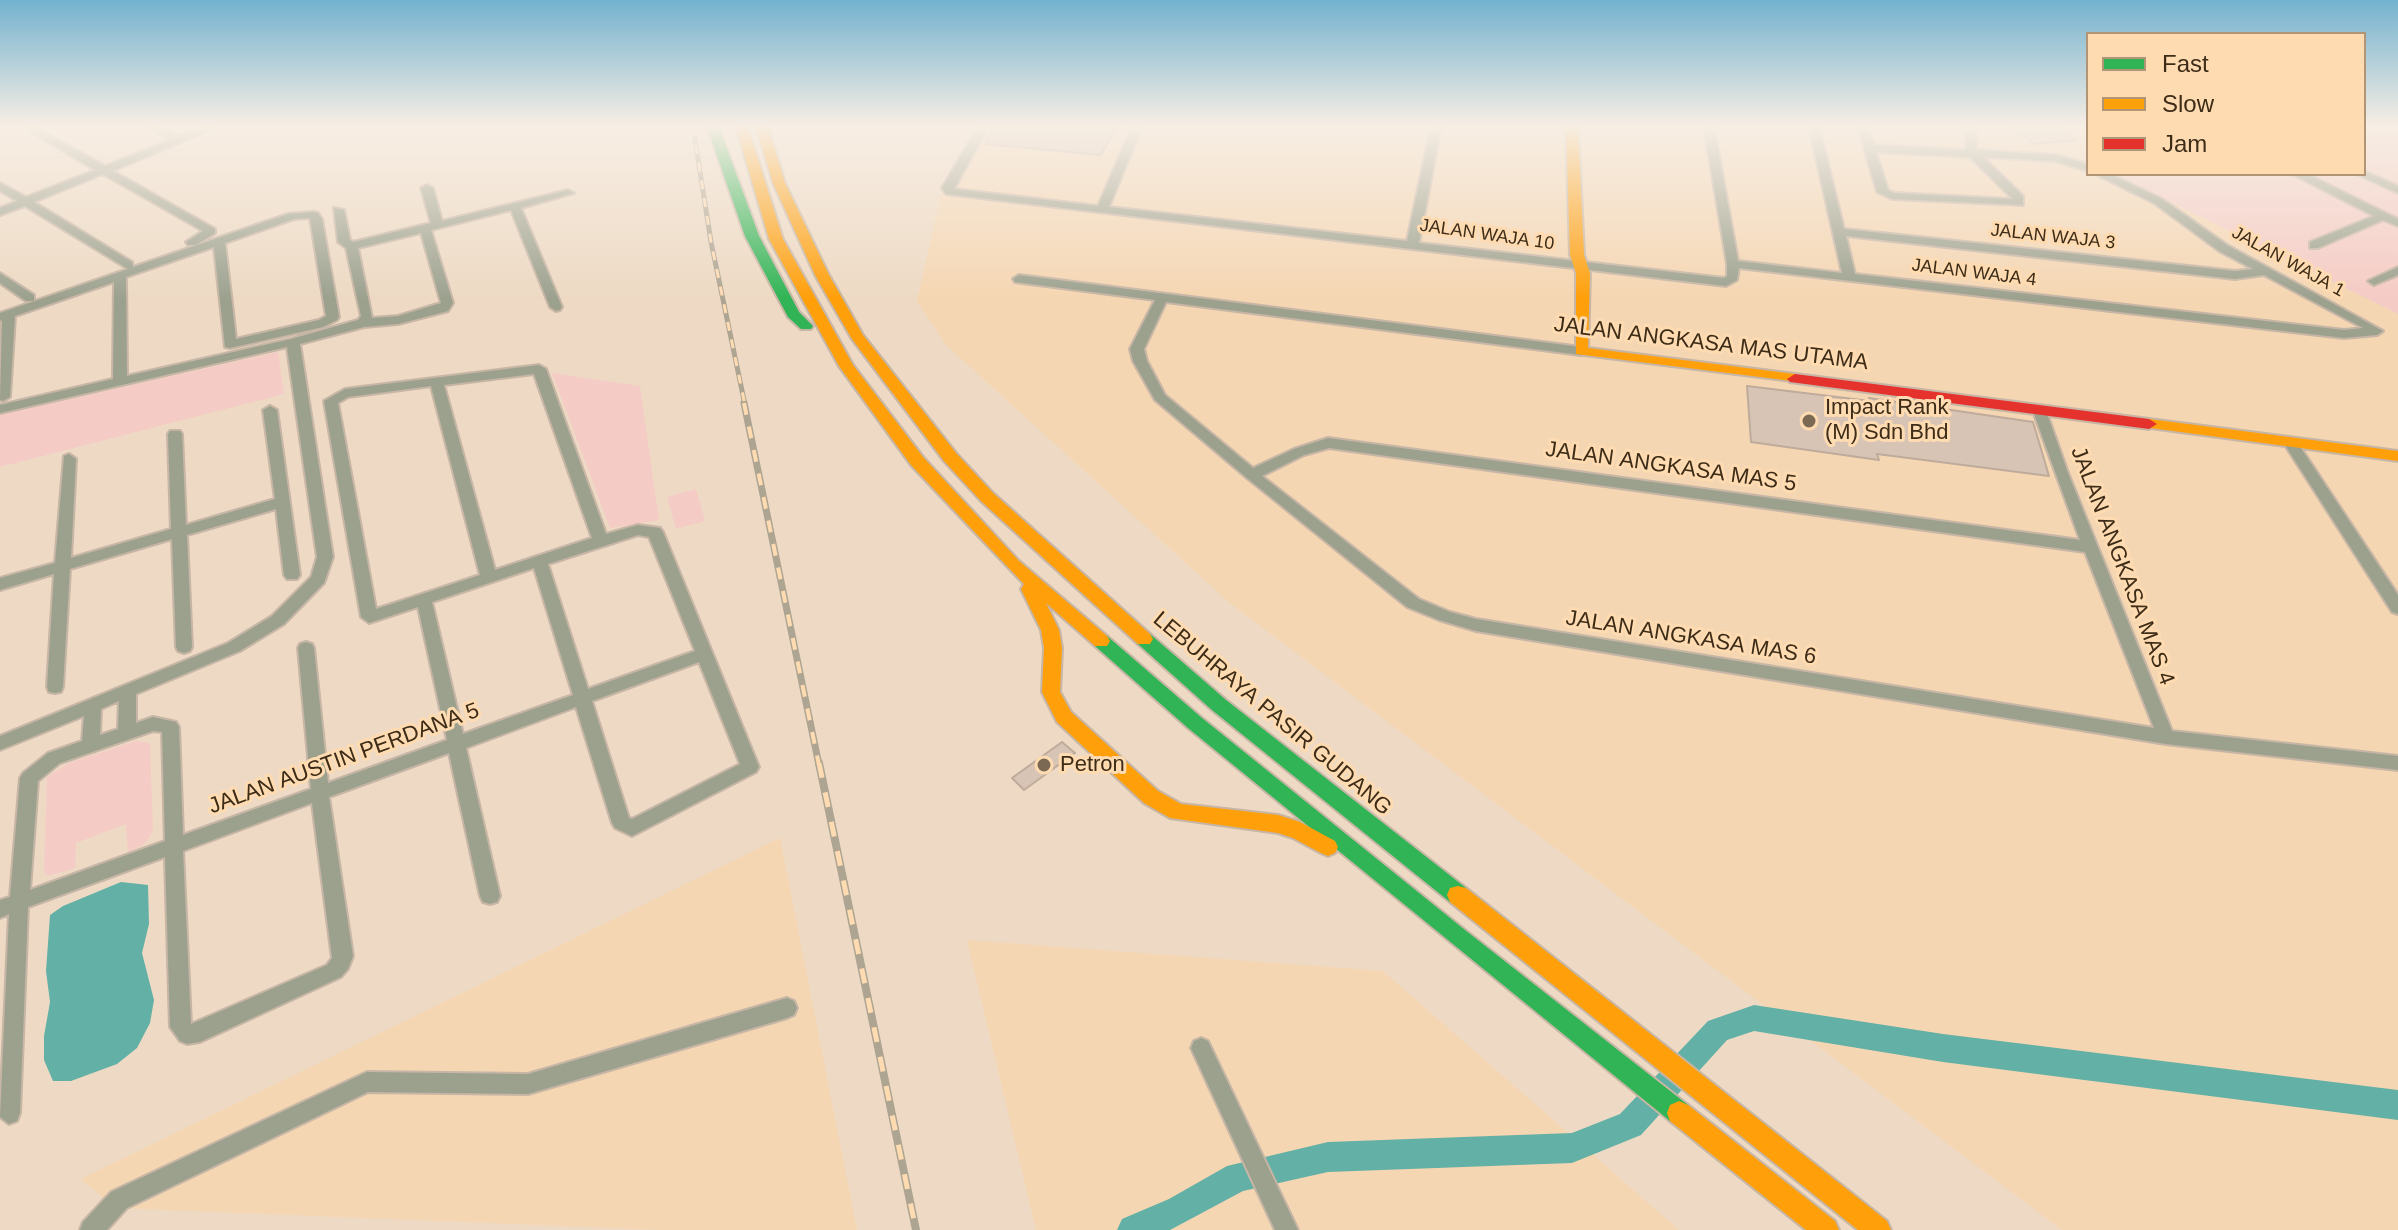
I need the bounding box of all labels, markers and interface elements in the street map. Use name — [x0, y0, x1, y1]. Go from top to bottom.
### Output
legend — [2086, 32, 2366, 176]
text: Fast — [2162, 50, 2209, 77]
text: Slow — [2162, 90, 2214, 117]
text: Jam — [2162, 130, 2207, 157]
street label: JALAN WAJA 10 — [1418, 215, 1556, 255]
street label: JALAN WAJA 3 — [1990, 220, 2116, 254]
street label: JALAN WAJA 1 — [2228, 222, 2348, 302]
street label: JALAN WAJA 4 — [1910, 255, 2038, 291]
street label: JALAN ANGKASA MAS UTAMA — [1552, 312, 1870, 376]
place label: Impact Rank (M) Sdn Bhd — [1825, 395, 1948, 446]
marker: Impact Rank (M) Sdn Bhd — [1800, 412, 1818, 430]
street label: JALAN ANGKASA MAS 5 — [1544, 436, 1798, 498]
street label: JALAN ANGKASA MAS 4 — [2064, 443, 2180, 689]
street label: JALAN ANGKASA MAS 6 — [1564, 605, 1818, 671]
street label: LEBUHRAYA PASIR GUDANG — [1147, 606, 1397, 822]
street label: JALAN AUSTIN PERDANA 5 — [205, 698, 483, 820]
place label: Petron — [1060, 752, 1125, 778]
marker: Petron — [1035, 756, 1053, 774]

